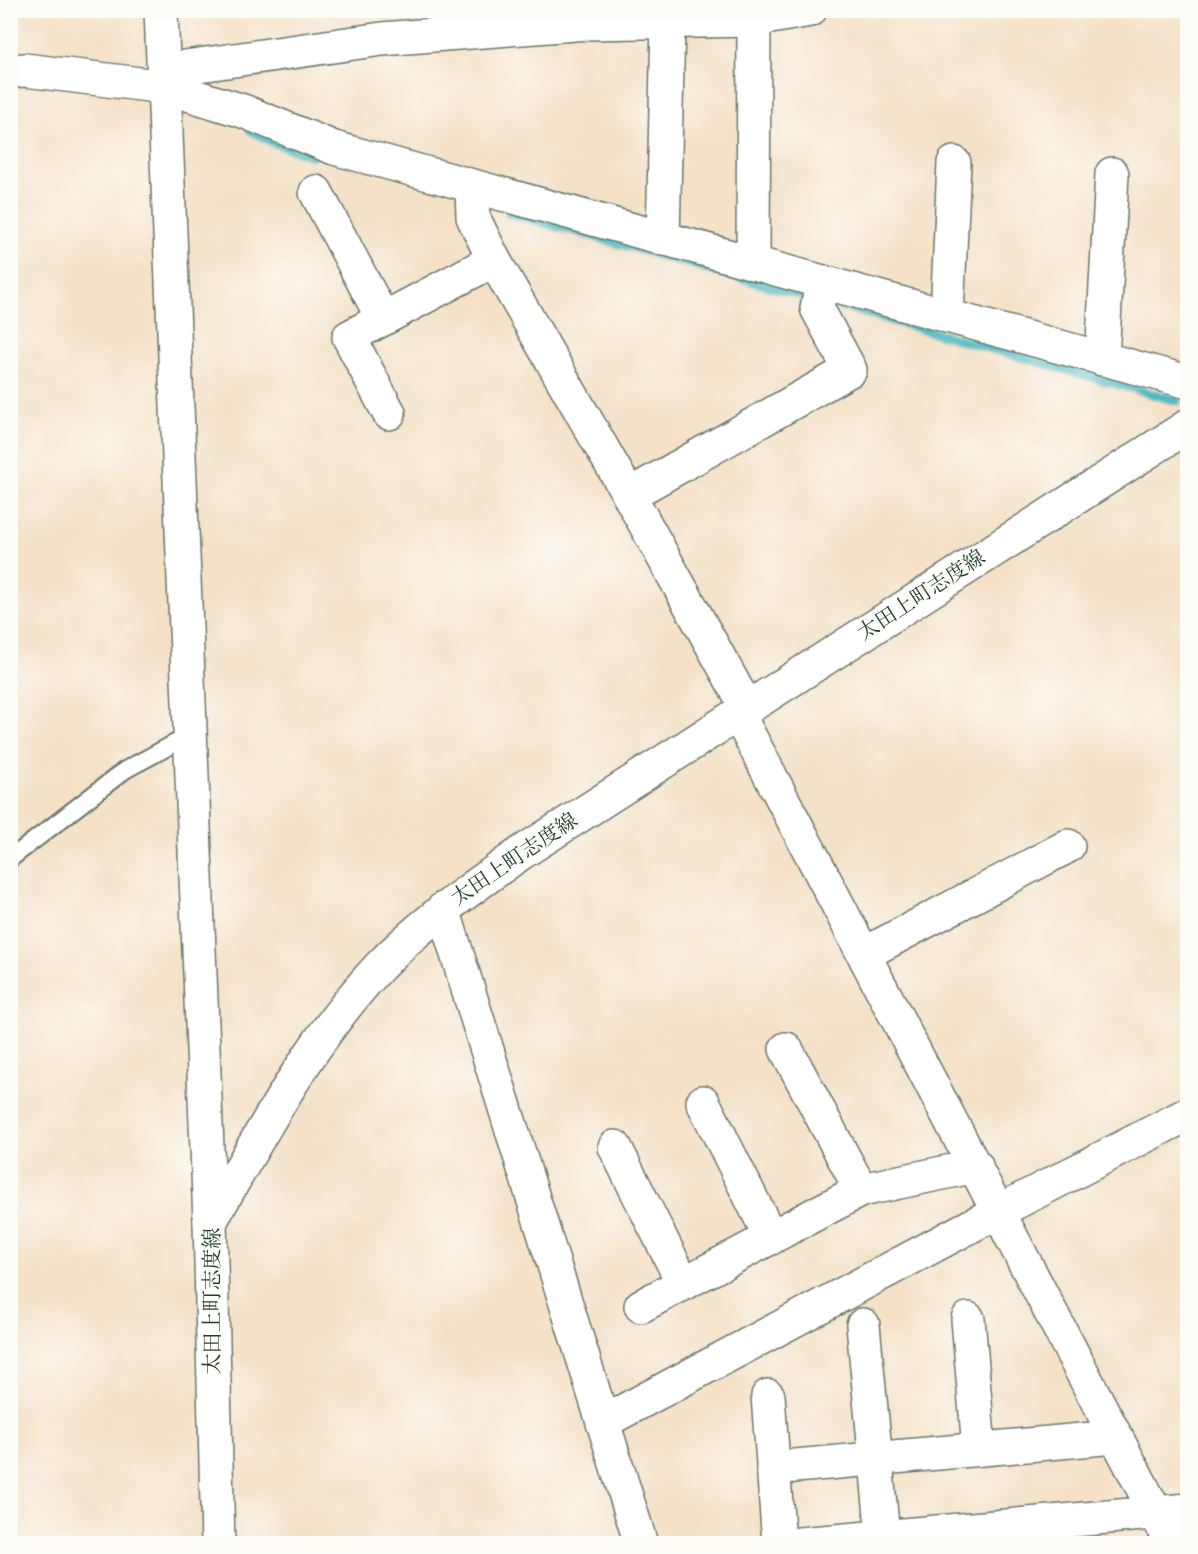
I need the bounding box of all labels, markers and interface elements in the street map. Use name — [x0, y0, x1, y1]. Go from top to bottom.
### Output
street label: 太田上町志度線 — [852, 544, 992, 648]
street label: 太田上町志度線 — [446, 807, 584, 913]
street label: 太田上町志度線 — [199, 1228, 228, 1375]

